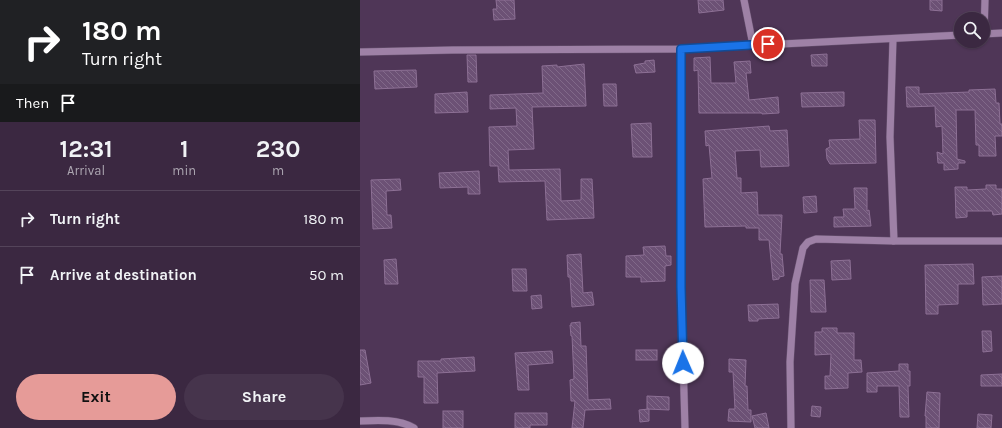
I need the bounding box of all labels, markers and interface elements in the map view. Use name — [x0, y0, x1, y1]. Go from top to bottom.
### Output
map controls — [954, 12, 990, 48]
button: search — [954, 12, 990, 48]
text: 180 m — [82, 14, 161, 47]
icon: right — [16, 16, 68, 68]
pin — [751, 27, 785, 61]
icon: arrive — [757, 33, 779, 55]
text: Turn right — [82, 48, 162, 70]
icon: arrive — [57, 92, 79, 114]
text: Then — [16, 94, 49, 112]
text: 12:31 — [60, 135, 113, 163]
text: 1 — [180, 135, 188, 163]
text: 230 — [256, 135, 300, 163]
text: Arrival — [67, 163, 105, 178]
text: min — [172, 163, 196, 178]
text: m — [272, 163, 284, 178]
icon: right — [16, 208, 38, 230]
text: Turn right — [50, 210, 120, 228]
text: 180 m — [303, 210, 344, 228]
icon: arrive — [16, 264, 38, 286]
text: Arrive at destination — [50, 266, 197, 284]
text: 50 m — [309, 266, 344, 284]
position arrow — [662, 342, 704, 384]
button: Exit — [16, 374, 176, 420]
button: Share — [184, 374, 344, 420]

